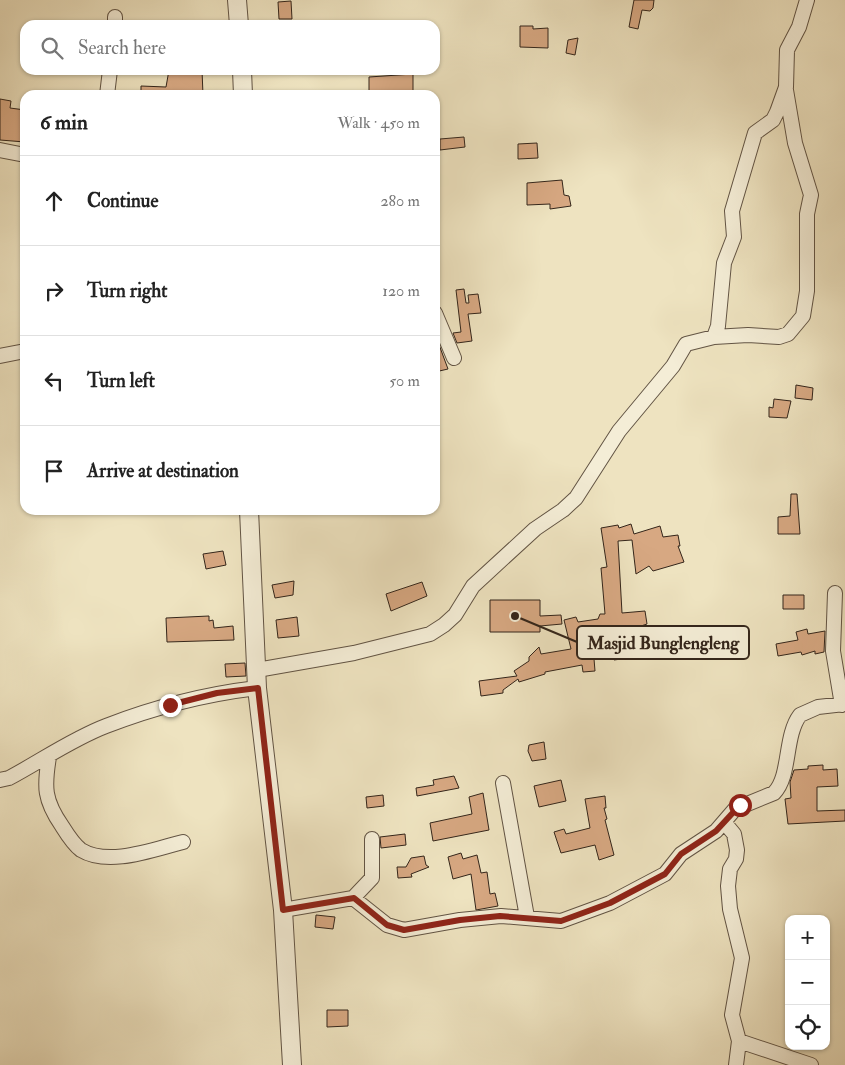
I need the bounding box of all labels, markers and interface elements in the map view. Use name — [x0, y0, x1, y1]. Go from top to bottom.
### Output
search box — [20, 20, 440, 75]
icon: search — [38, 34, 66, 62]
text: Search here — [78, 36, 166, 60]
text: 6 min — [40, 109, 88, 136]
text: Walk · 450 m — [337, 113, 420, 133]
icon: ahead — [40, 187, 68, 215]
text: Continue — [87, 189, 158, 213]
text: 280 m — [380, 191, 420, 211]
icon: right — [40, 277, 68, 305]
text: Turn right — [87, 279, 167, 303]
text: 120 m — [382, 281, 420, 301]
icon: left — [40, 367, 68, 395]
text: Turn left — [87, 369, 155, 393]
text: 50 m — [389, 371, 420, 391]
icon: arrive — [40, 457, 68, 485]
text: Arrive at destination — [87, 459, 239, 483]
callout: Masjid Bunglengleng — [577, 626, 749, 659]
text: Masjid Bunglengleng — [586, 632, 740, 655]
route end — [159, 694, 182, 717]
route start — [729, 794, 752, 817]
map controls — [785, 915, 830, 1050]
button: + — [785, 915, 830, 960]
button: − — [785, 960, 830, 1005]
button: locate — [785, 1005, 830, 1050]

